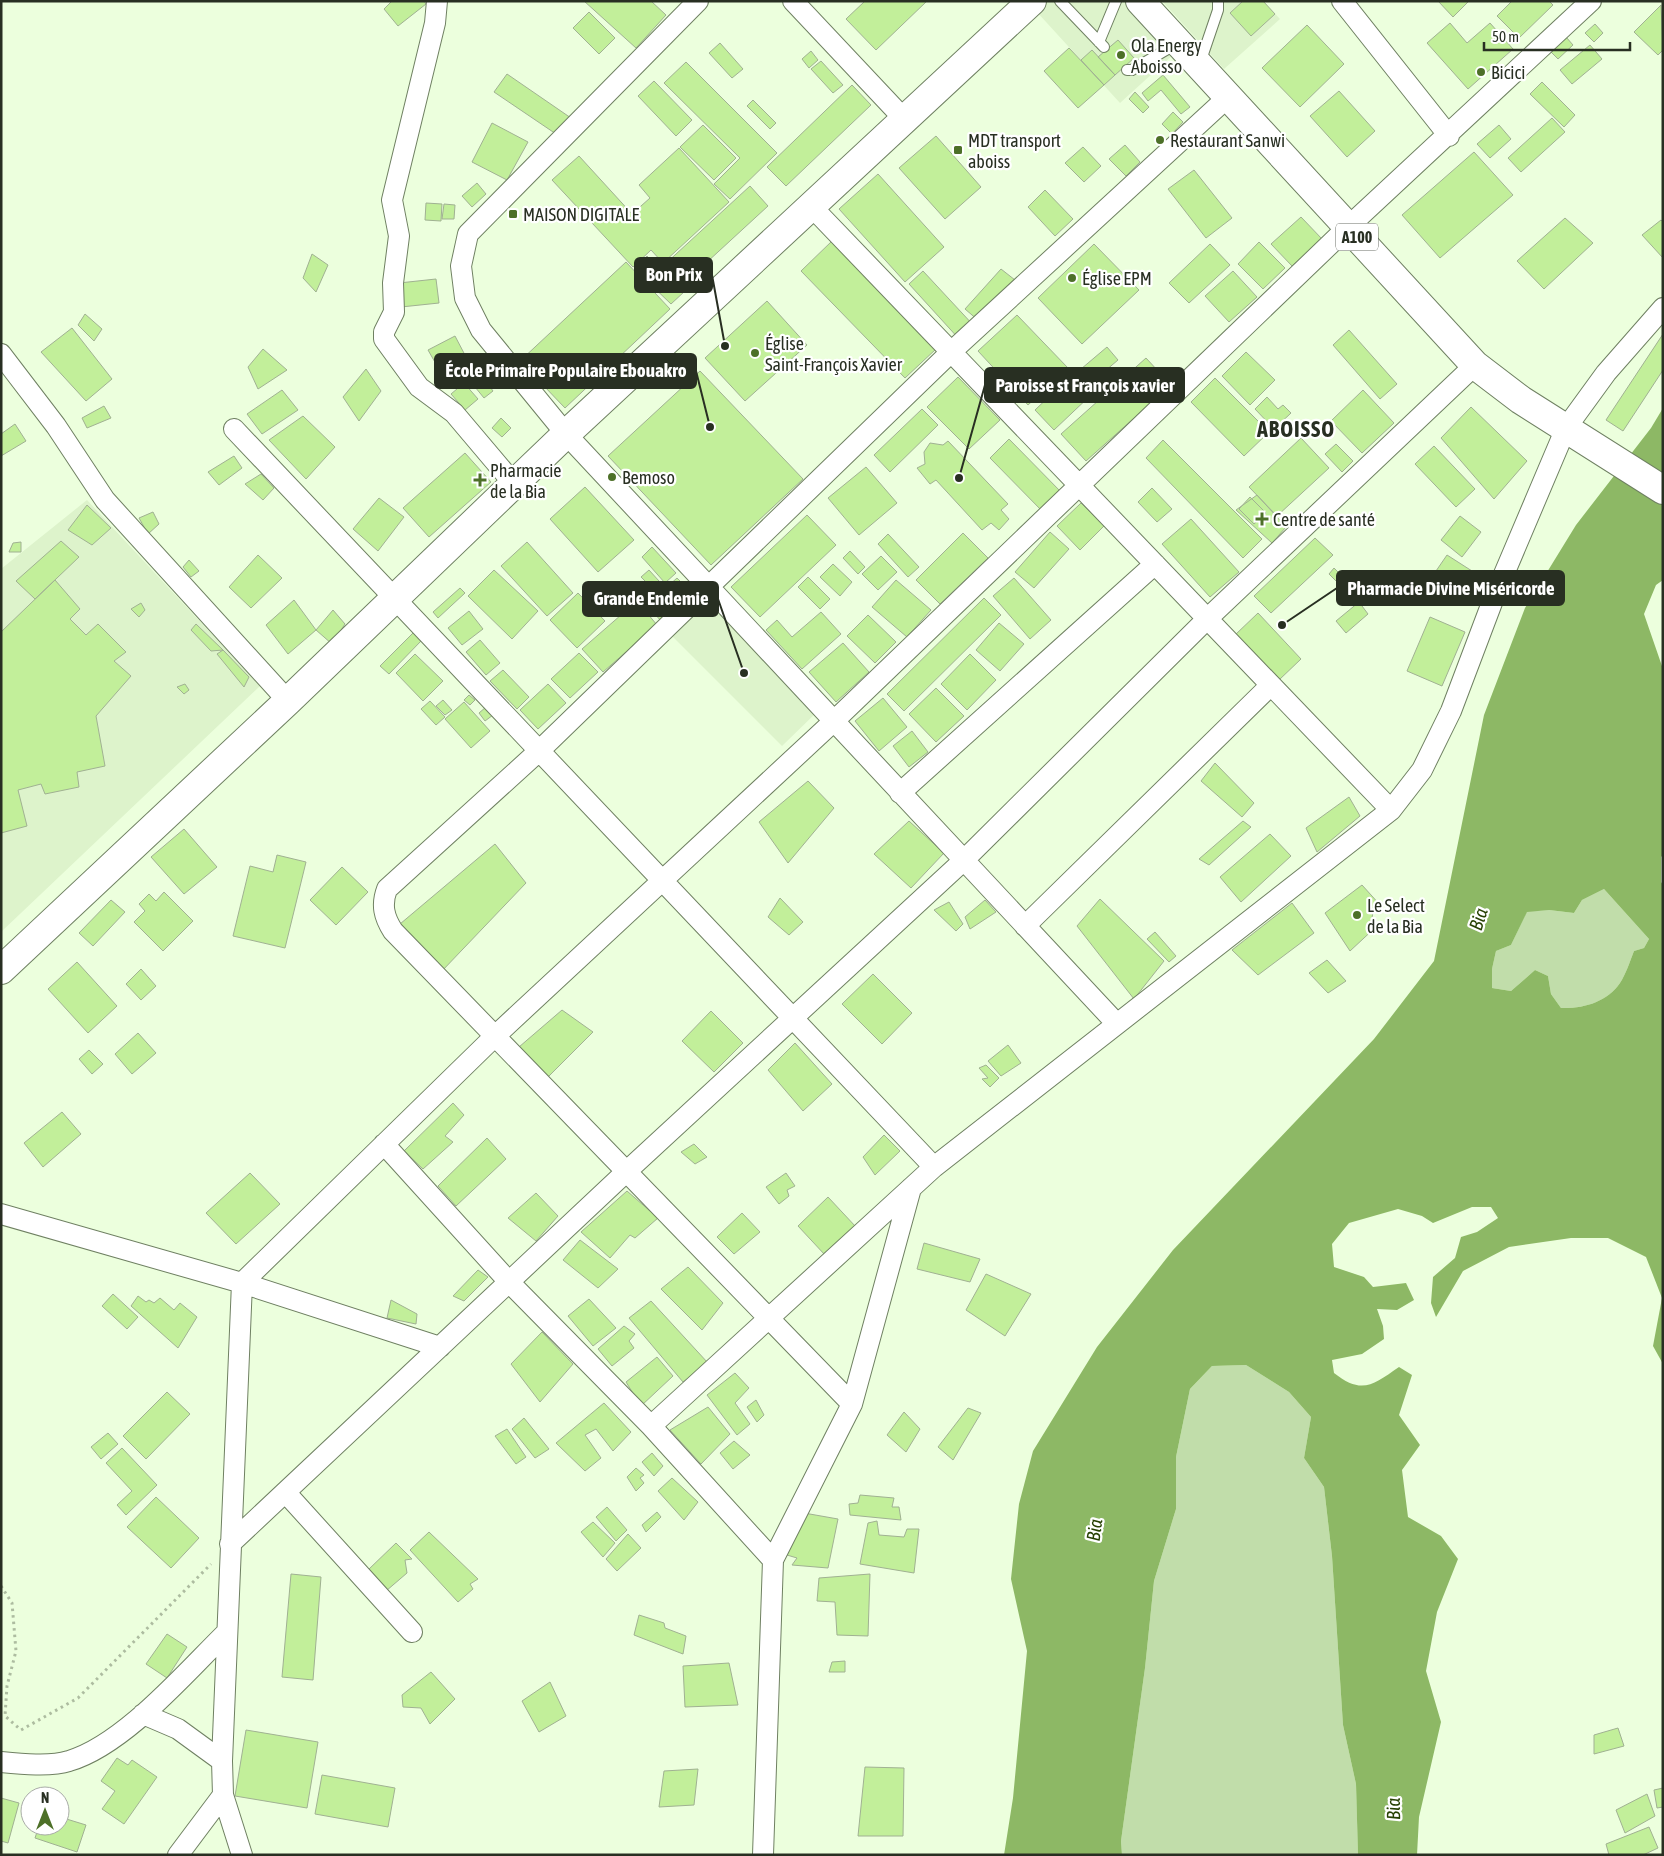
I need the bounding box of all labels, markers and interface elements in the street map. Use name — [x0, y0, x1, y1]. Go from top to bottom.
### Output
scale bar — [1484, 20, 1630, 52]
text: 50 m — [1492, 28, 1519, 45]
place label: Ola Energy Aboisso — [1131, 35, 1202, 77]
marker: Ola Energy Aboisso — [1115, 49, 1127, 61]
place label: Bicici — [1491, 62, 1525, 83]
marker: Bicici — [1475, 66, 1487, 78]
place label: MDT transport aboiss — [968, 130, 1061, 172]
place label: Restaurant Sanwi — [1170, 130, 1285, 151]
marker: Restaurant Sanwi — [1154, 134, 1166, 146]
marker: MDT transport aboiss — [952, 144, 964, 156]
place label: MAISON DIGITALE — [523, 204, 639, 225]
marker: MAISON DIGITALE — [507, 208, 519, 220]
road number: A100 — [1336, 223, 1378, 250]
callout: Bon Prix — [635, 258, 712, 292]
text: Bon Prix — [646, 263, 703, 285]
place label: Église EPM — [1082, 268, 1152, 289]
marker: Église EPM — [1066, 272, 1078, 284]
place label: Église Saint-François Xavier — [765, 333, 903, 375]
marker: Église Saint-François Xavier — [749, 347, 761, 359]
callout: École Primaire Populaire Ebouakro — [435, 354, 696, 388]
text: École Primaire Populaire Ebouakro — [445, 359, 687, 381]
callout: Paroisse st François xavier — [985, 368, 1184, 402]
text: Paroisse st François xavier — [995, 374, 1175, 396]
district label: ABOISSO — [1256, 416, 1335, 442]
place label: Pharmacie de la Bia — [490, 460, 562, 502]
place label: Bemoso — [622, 467, 675, 488]
marker: Bemoso — [606, 471, 618, 483]
marker: Pharmacie de la Bia — [474, 474, 486, 486]
place label: Centre de santé — [1273, 509, 1375, 530]
marker: Centre de santé — [1255, 512, 1269, 526]
callout: Pharmacie Divine Miséricorde — [1337, 571, 1564, 605]
text: Pharmacie Divine Miséricorde — [1347, 577, 1555, 599]
callout: Grande Endemie — [583, 582, 718, 616]
text: Grande Endemie — [593, 587, 709, 609]
place label: Le Select de la Bia — [1367, 895, 1425, 937]
water label: Bia — [1464, 905, 1492, 933]
marker: Le Select de la Bia — [1351, 909, 1363, 921]
water label: Bia — [1082, 1517, 1106, 1543]
north arrow — [20, 1786, 70, 1836]
text: N — [41, 1790, 49, 1806]
water label: Bia — [1382, 1798, 1404, 1820]

